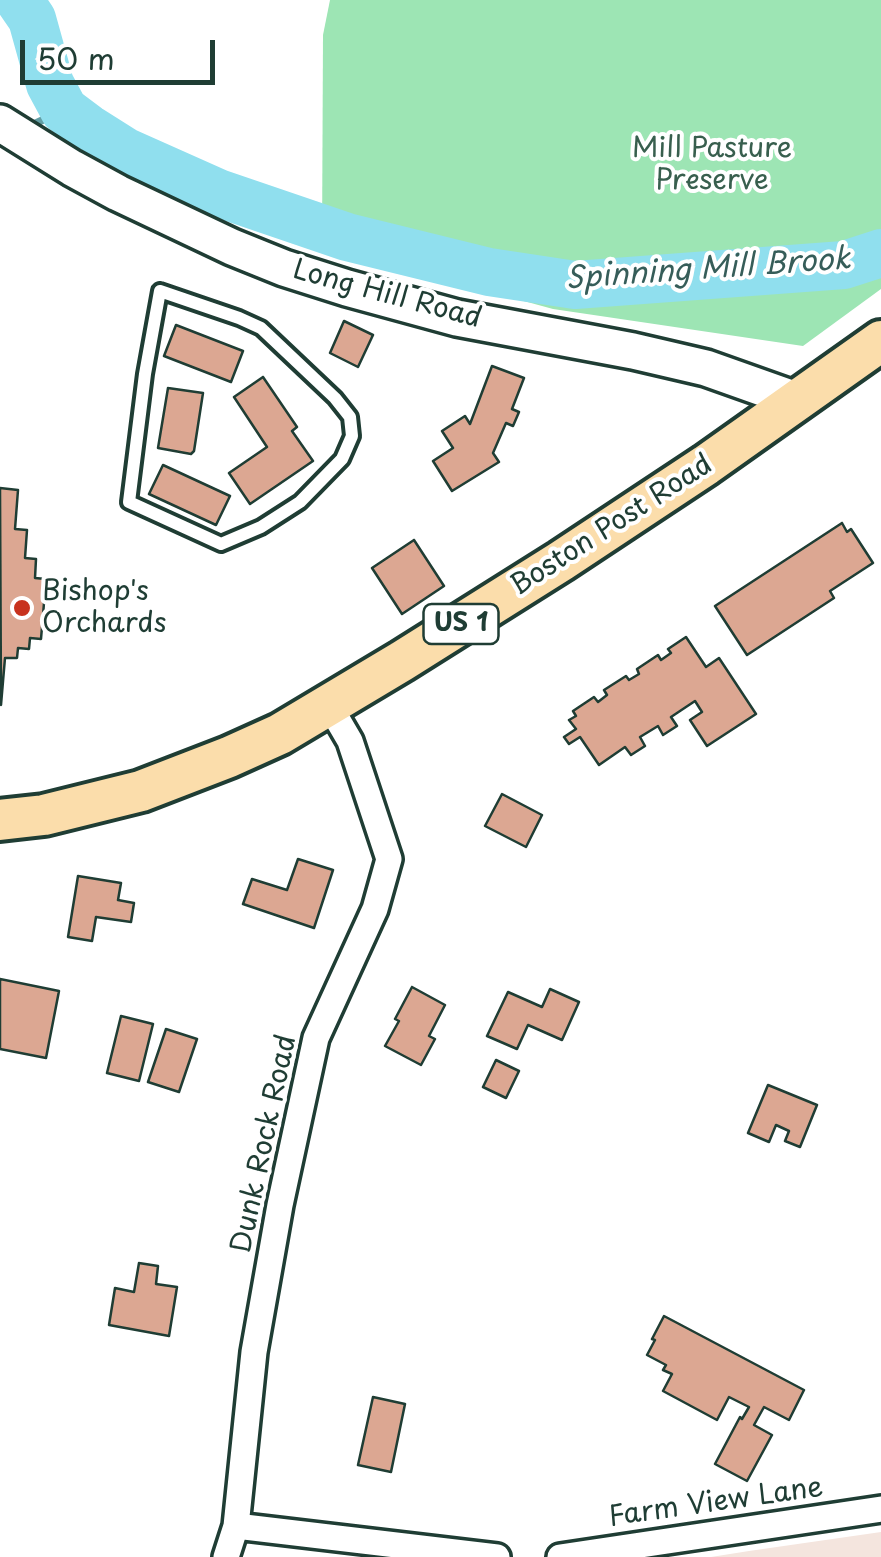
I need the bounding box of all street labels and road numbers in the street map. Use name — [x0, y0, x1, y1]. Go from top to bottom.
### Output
street label: Long Hill Road — [289, 254, 485, 336]
street label: Boston Post Road — [505, 448, 719, 604]
road number: US 1 — [424, 604, 498, 644]
street label: Dunk Rock Road — [225, 1032, 305, 1256]
street label: Farm View Lane — [607, 1471, 825, 1535]

